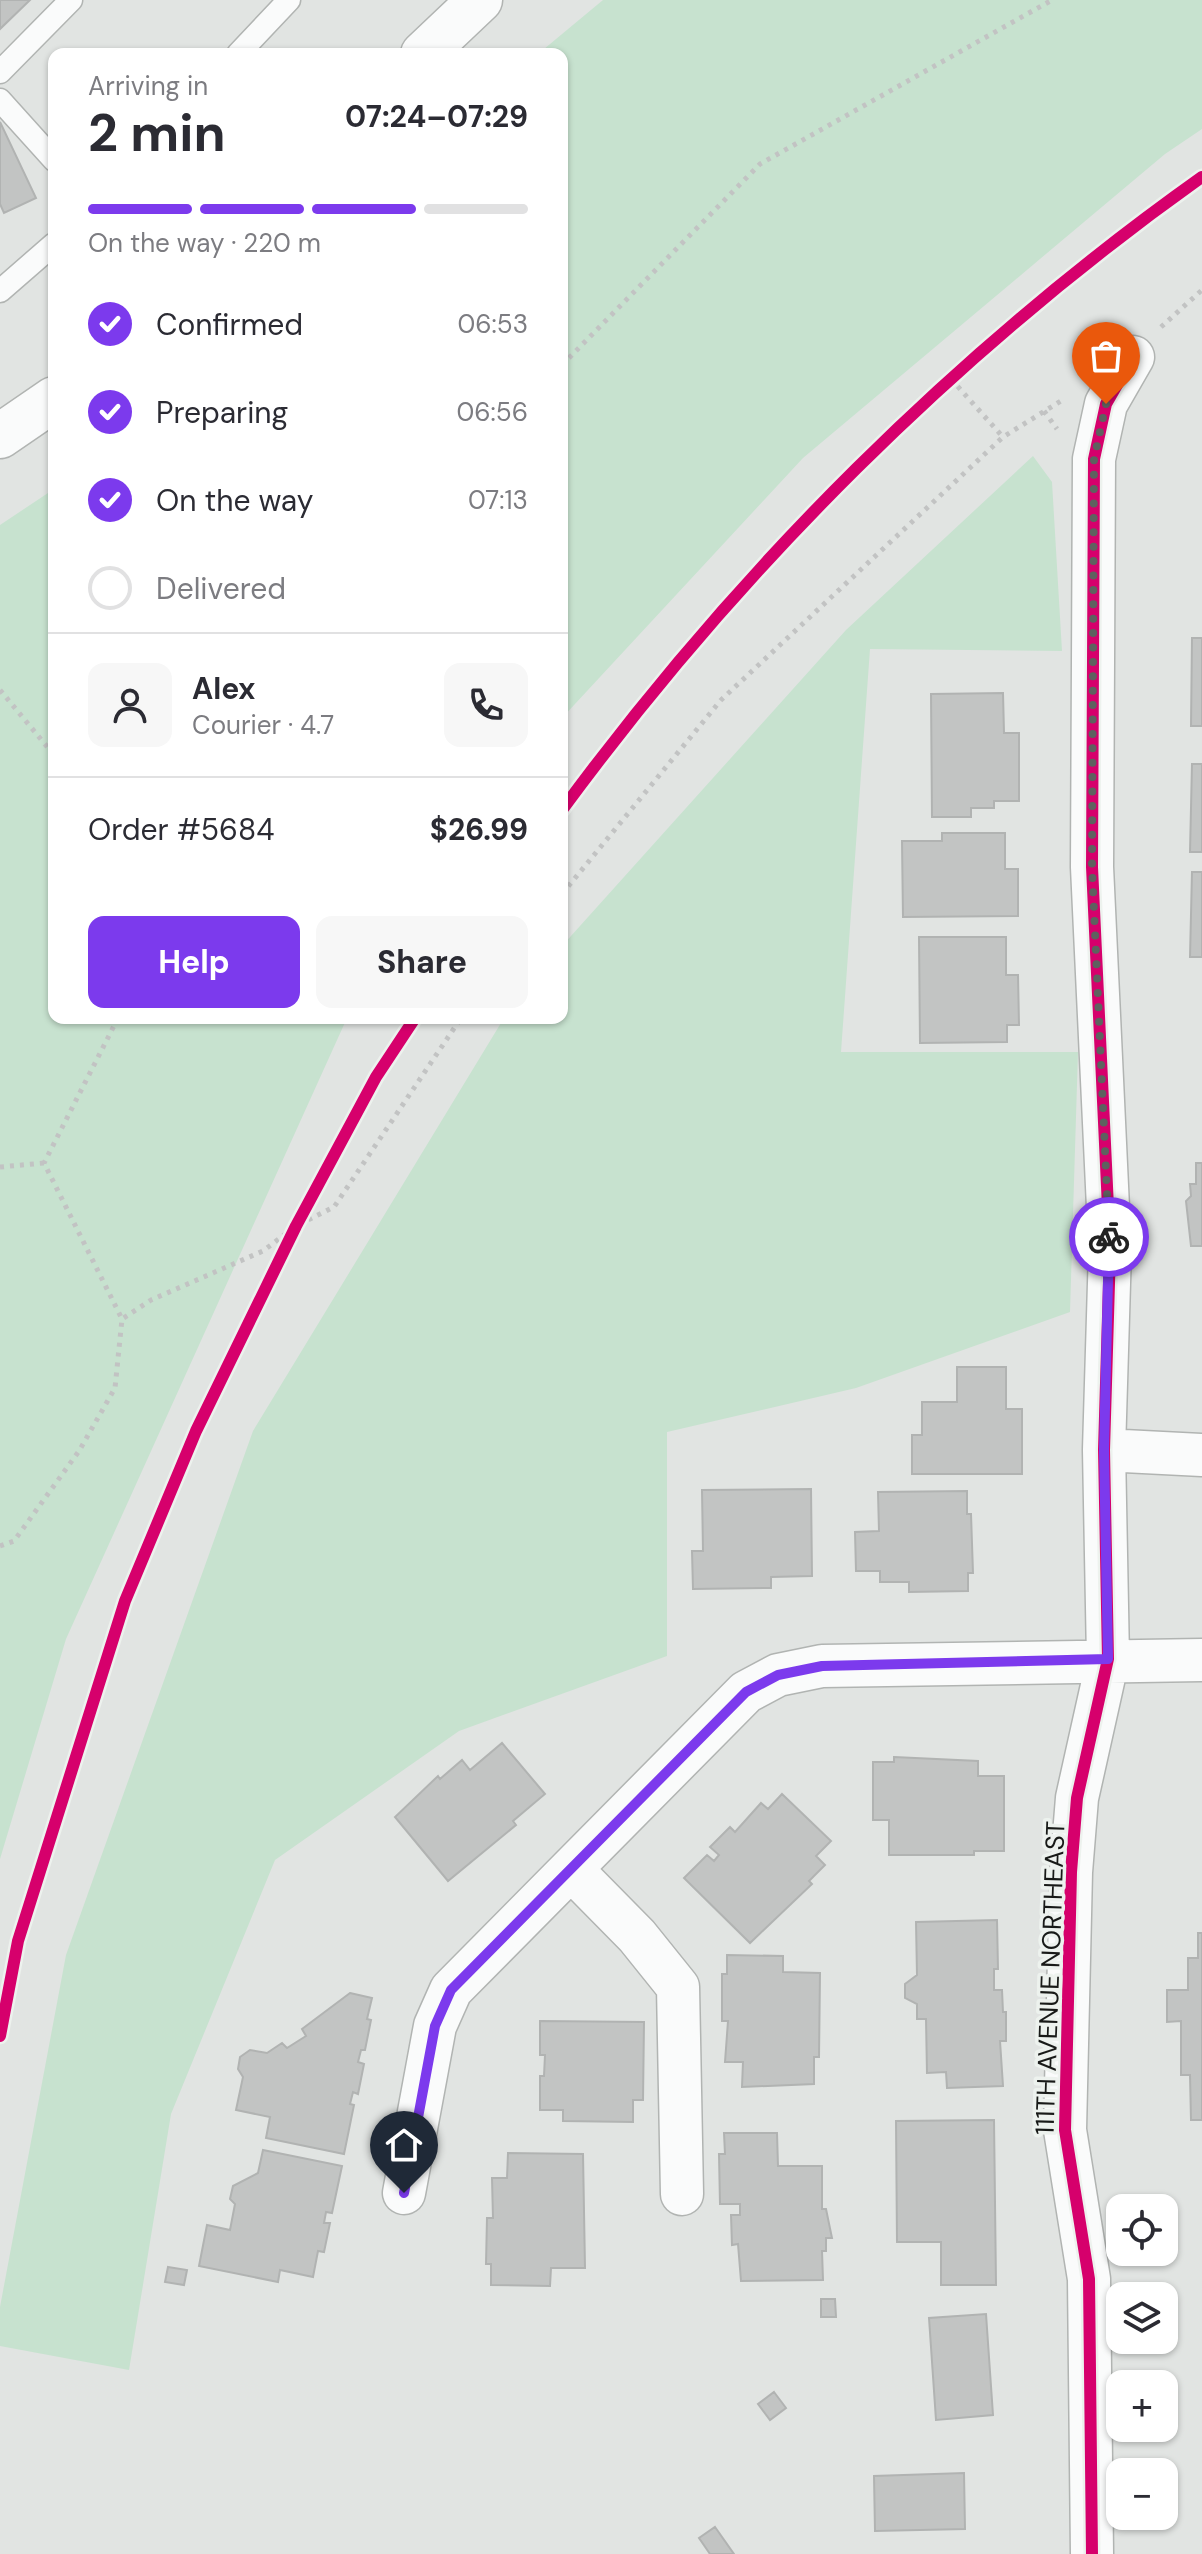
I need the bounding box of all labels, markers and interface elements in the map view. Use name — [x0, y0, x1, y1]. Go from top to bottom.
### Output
text: Arriving in — [88, 69, 208, 103]
text: 07:24–07:29 — [345, 97, 528, 136]
text: 2 min — [88, 99, 226, 167]
text: On the way · 220 m — [88, 226, 321, 260]
icon: check — [88, 302, 132, 346]
text: Confirmed — [156, 305, 303, 344]
text: 06:53 — [457, 307, 528, 341]
pin — [1072, 322, 1140, 404]
icon: bag — [1084, 334, 1128, 378]
icon: check — [88, 390, 132, 434]
text: Preparing — [156, 393, 288, 432]
text: 06:56 — [456, 395, 528, 429]
icon: check — [88, 478, 132, 522]
text: On the way — [156, 481, 313, 520]
text: 07:13 — [468, 483, 528, 517]
text: Delivered — [156, 569, 286, 608]
button: person — [88, 663, 172, 747]
button: phone — [444, 663, 528, 747]
text: Alex — [192, 669, 255, 708]
text: Courier · 4.7 — [192, 708, 334, 742]
text: Order #5684 — [88, 810, 274, 849]
text: $26.99 — [430, 810, 528, 849]
button: Help — [88, 916, 300, 1008]
button: Share — [316, 916, 528, 1008]
courier — [1069, 1197, 1149, 1277]
icon: bike — [1087, 1215, 1131, 1259]
street label: 111TH AVENUE NORTHEAST — [1028, 1821, 1072, 2135]
pin — [370, 2111, 438, 2193]
icon: home — [382, 2123, 426, 2167]
map controls — [1106, 2194, 1178, 2530]
button: locate — [1106, 2194, 1178, 2266]
button: layers — [1106, 2282, 1178, 2354]
button: + — [1106, 2370, 1178, 2442]
button: − — [1106, 2458, 1178, 2530]

